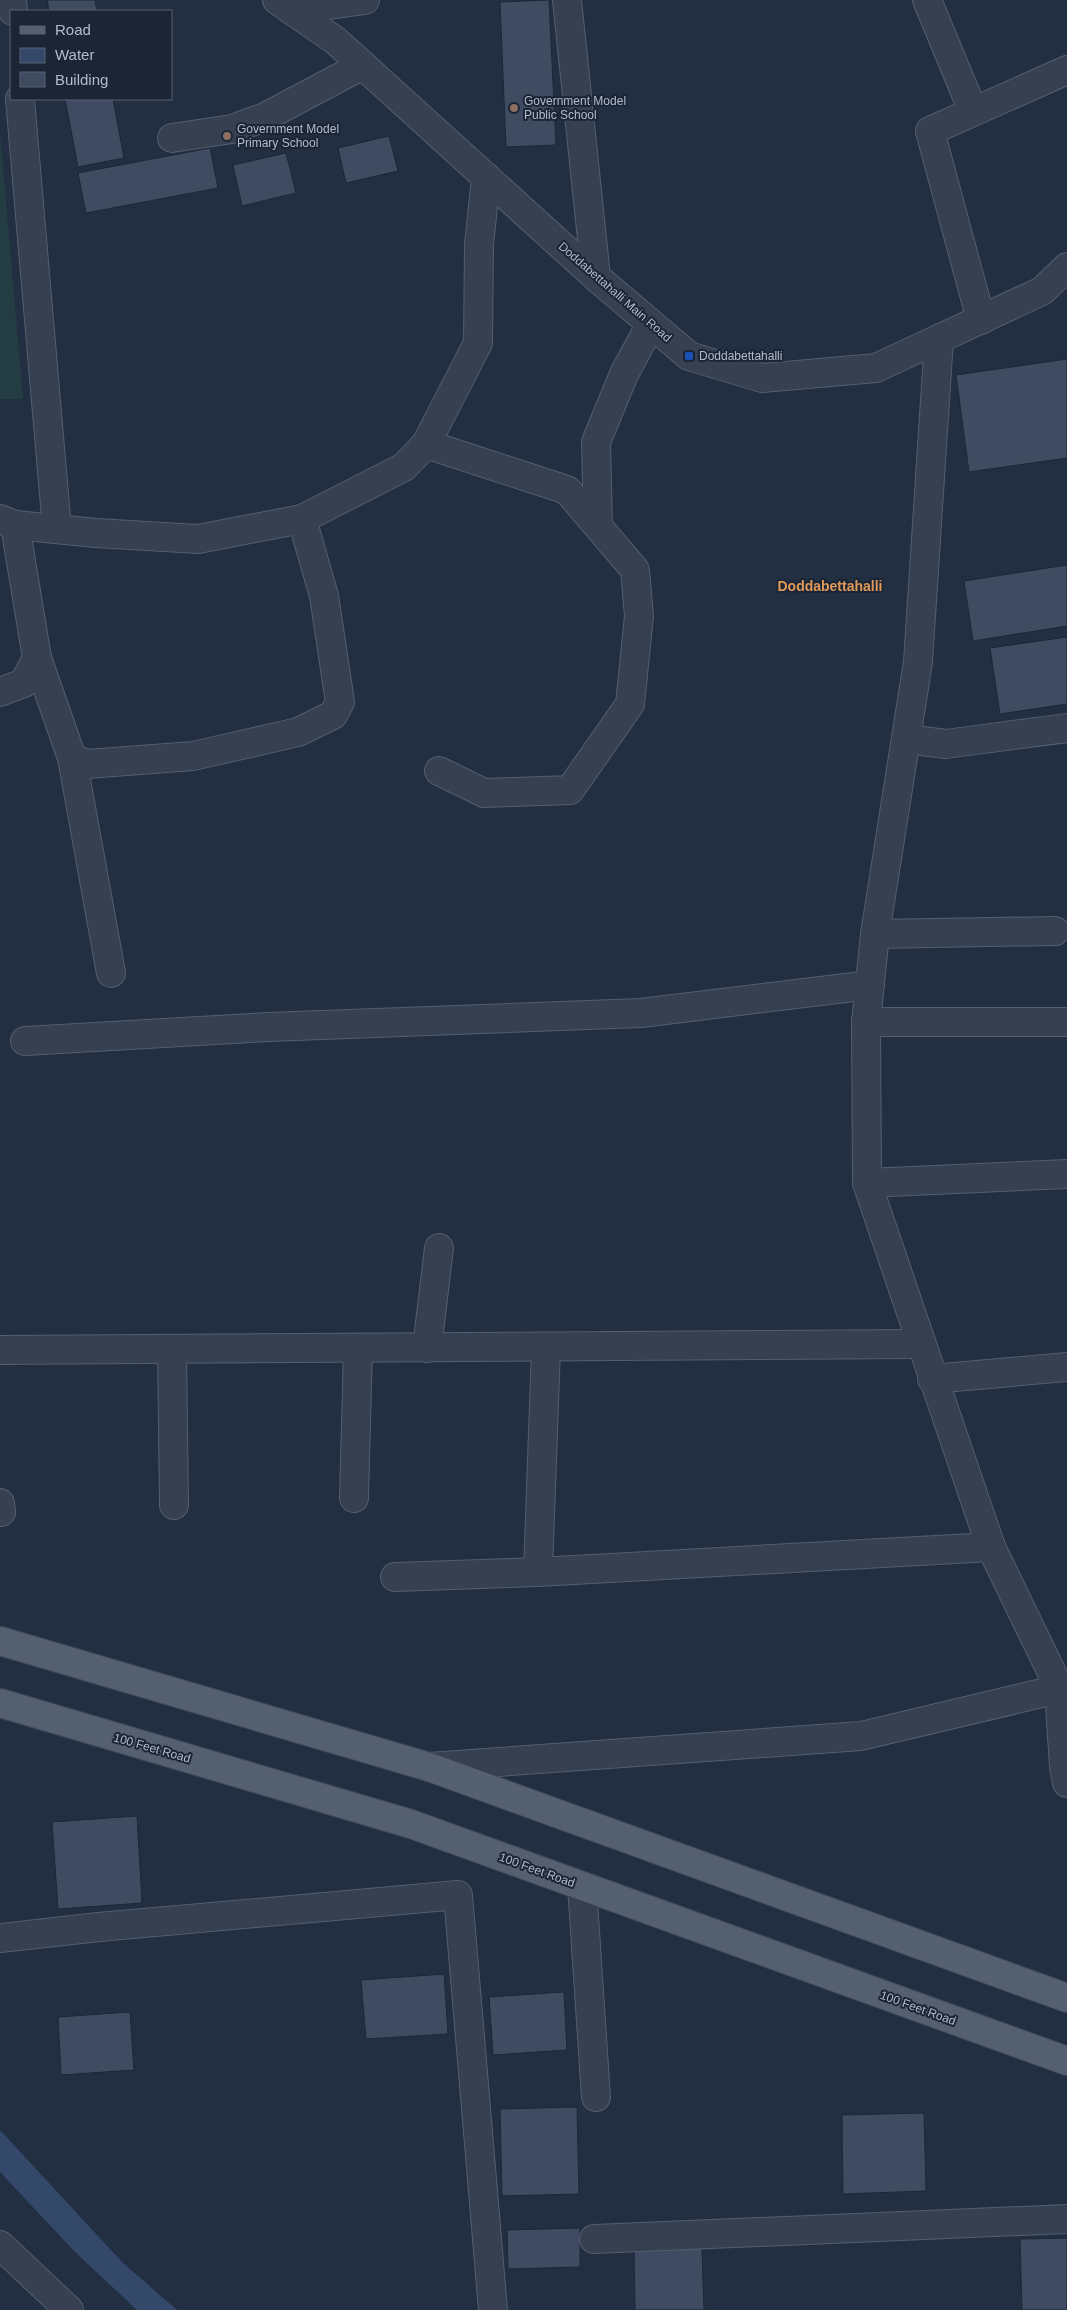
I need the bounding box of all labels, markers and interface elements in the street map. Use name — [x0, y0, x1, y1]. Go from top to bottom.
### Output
legend — [10, 10, 172, 100]
text: Road — [55, 21, 91, 38]
text: Water — [55, 46, 94, 63]
text: Building — [55, 71, 108, 88]
place label: Government Model Public School — [524, 94, 626, 122]
marker: Government Model Public School — [508, 102, 520, 114]
place label: Government Model Primary School — [237, 122, 339, 150]
marker: Government Model Primary School — [221, 130, 233, 142]
street label: Doddabettahalli Main Road — [556, 239, 674, 345]
place label: Doddabettahalli — [699, 349, 782, 363]
marker: Doddabettahalli — [683, 350, 695, 362]
district label: Doddabettahalli — [777, 578, 883, 594]
street label: 100 Feet Road — [112, 1730, 192, 1766]
street label: 100 Feet Road — [497, 1850, 577, 1890]
street label: 100 Feet Road — [878, 1988, 958, 2028]

